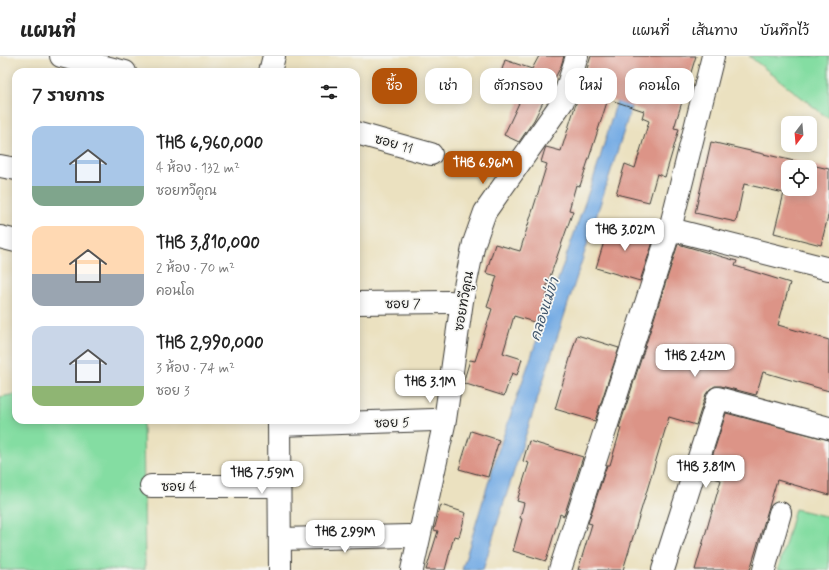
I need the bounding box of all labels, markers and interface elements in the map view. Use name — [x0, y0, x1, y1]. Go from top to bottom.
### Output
text: แผนที่ — [20, 19, 76, 44]
text: แผนที่ — [632, 22, 669, 40]
text: เส้นทาง — [691, 22, 738, 40]
text: บันทึกไว้ — [760, 22, 809, 40]
chip: ซื้อ — [372, 68, 417, 104]
chip: เช่า — [425, 68, 472, 104]
chip: ตัวกรอง — [480, 68, 557, 104]
chip: ใหม่ — [565, 68, 617, 104]
chip: คอนโด — [625, 68, 694, 104]
icon: filters — [318, 81, 340, 103]
text: 7 รายการ — [32, 85, 105, 107]
north arrow — [781, 116, 817, 152]
map controls — [781, 116, 817, 196]
street label: ซอย 11 — [372, 131, 415, 158]
text: THB 6,960,000 — [156, 132, 263, 154]
icon: home — [64, 142, 112, 190]
pin: THB 6.96M — [437, 151, 529, 185]
text: THB 6.96M — [453, 155, 513, 172]
text: 4 ห้อง · 132 m² — [156, 160, 240, 177]
button: locate — [781, 160, 817, 196]
text: ซอยทวีคูณ — [156, 183, 217, 200]
pin: THB 3.02M — [579, 218, 671, 252]
text: THB 3.02M — [595, 222, 655, 239]
text: THB 3,810,000 — [156, 232, 260, 254]
icon: home — [64, 242, 112, 290]
text: 2 ห้อง · 70 m² — [156, 260, 235, 277]
street label: ซอยทวีคูณ — [450, 269, 478, 333]
water label: คลองแม่ข่า — [525, 274, 564, 343]
text: คอนโด — [156, 283, 194, 300]
street label: ซอย 7 — [385, 296, 421, 313]
text: THB 2,990,000 — [156, 332, 264, 354]
icon: home — [64, 342, 112, 390]
pin: THB 2.42M — [649, 344, 741, 378]
text: THB 2.42M — [665, 348, 725, 365]
text: 3 ห้อง · 74 m² — [156, 360, 235, 377]
pin: THB 3.1M — [389, 370, 471, 404]
text: THB 3.1M — [404, 374, 456, 391]
text: ซอย 3 — [156, 383, 190, 400]
street label: ซอย 5 — [374, 414, 410, 433]
pin: THB 3.81M — [660, 455, 752, 489]
text: THB 3.81M — [677, 459, 735, 476]
pin: THB 7.59M — [216, 461, 308, 495]
text: THB 7.59M — [230, 465, 294, 482]
street label: ซอย 4 — [161, 479, 197, 496]
pin: THB 2.99M — [299, 520, 391, 554]
text: THB 2.99M — [315, 524, 375, 541]

